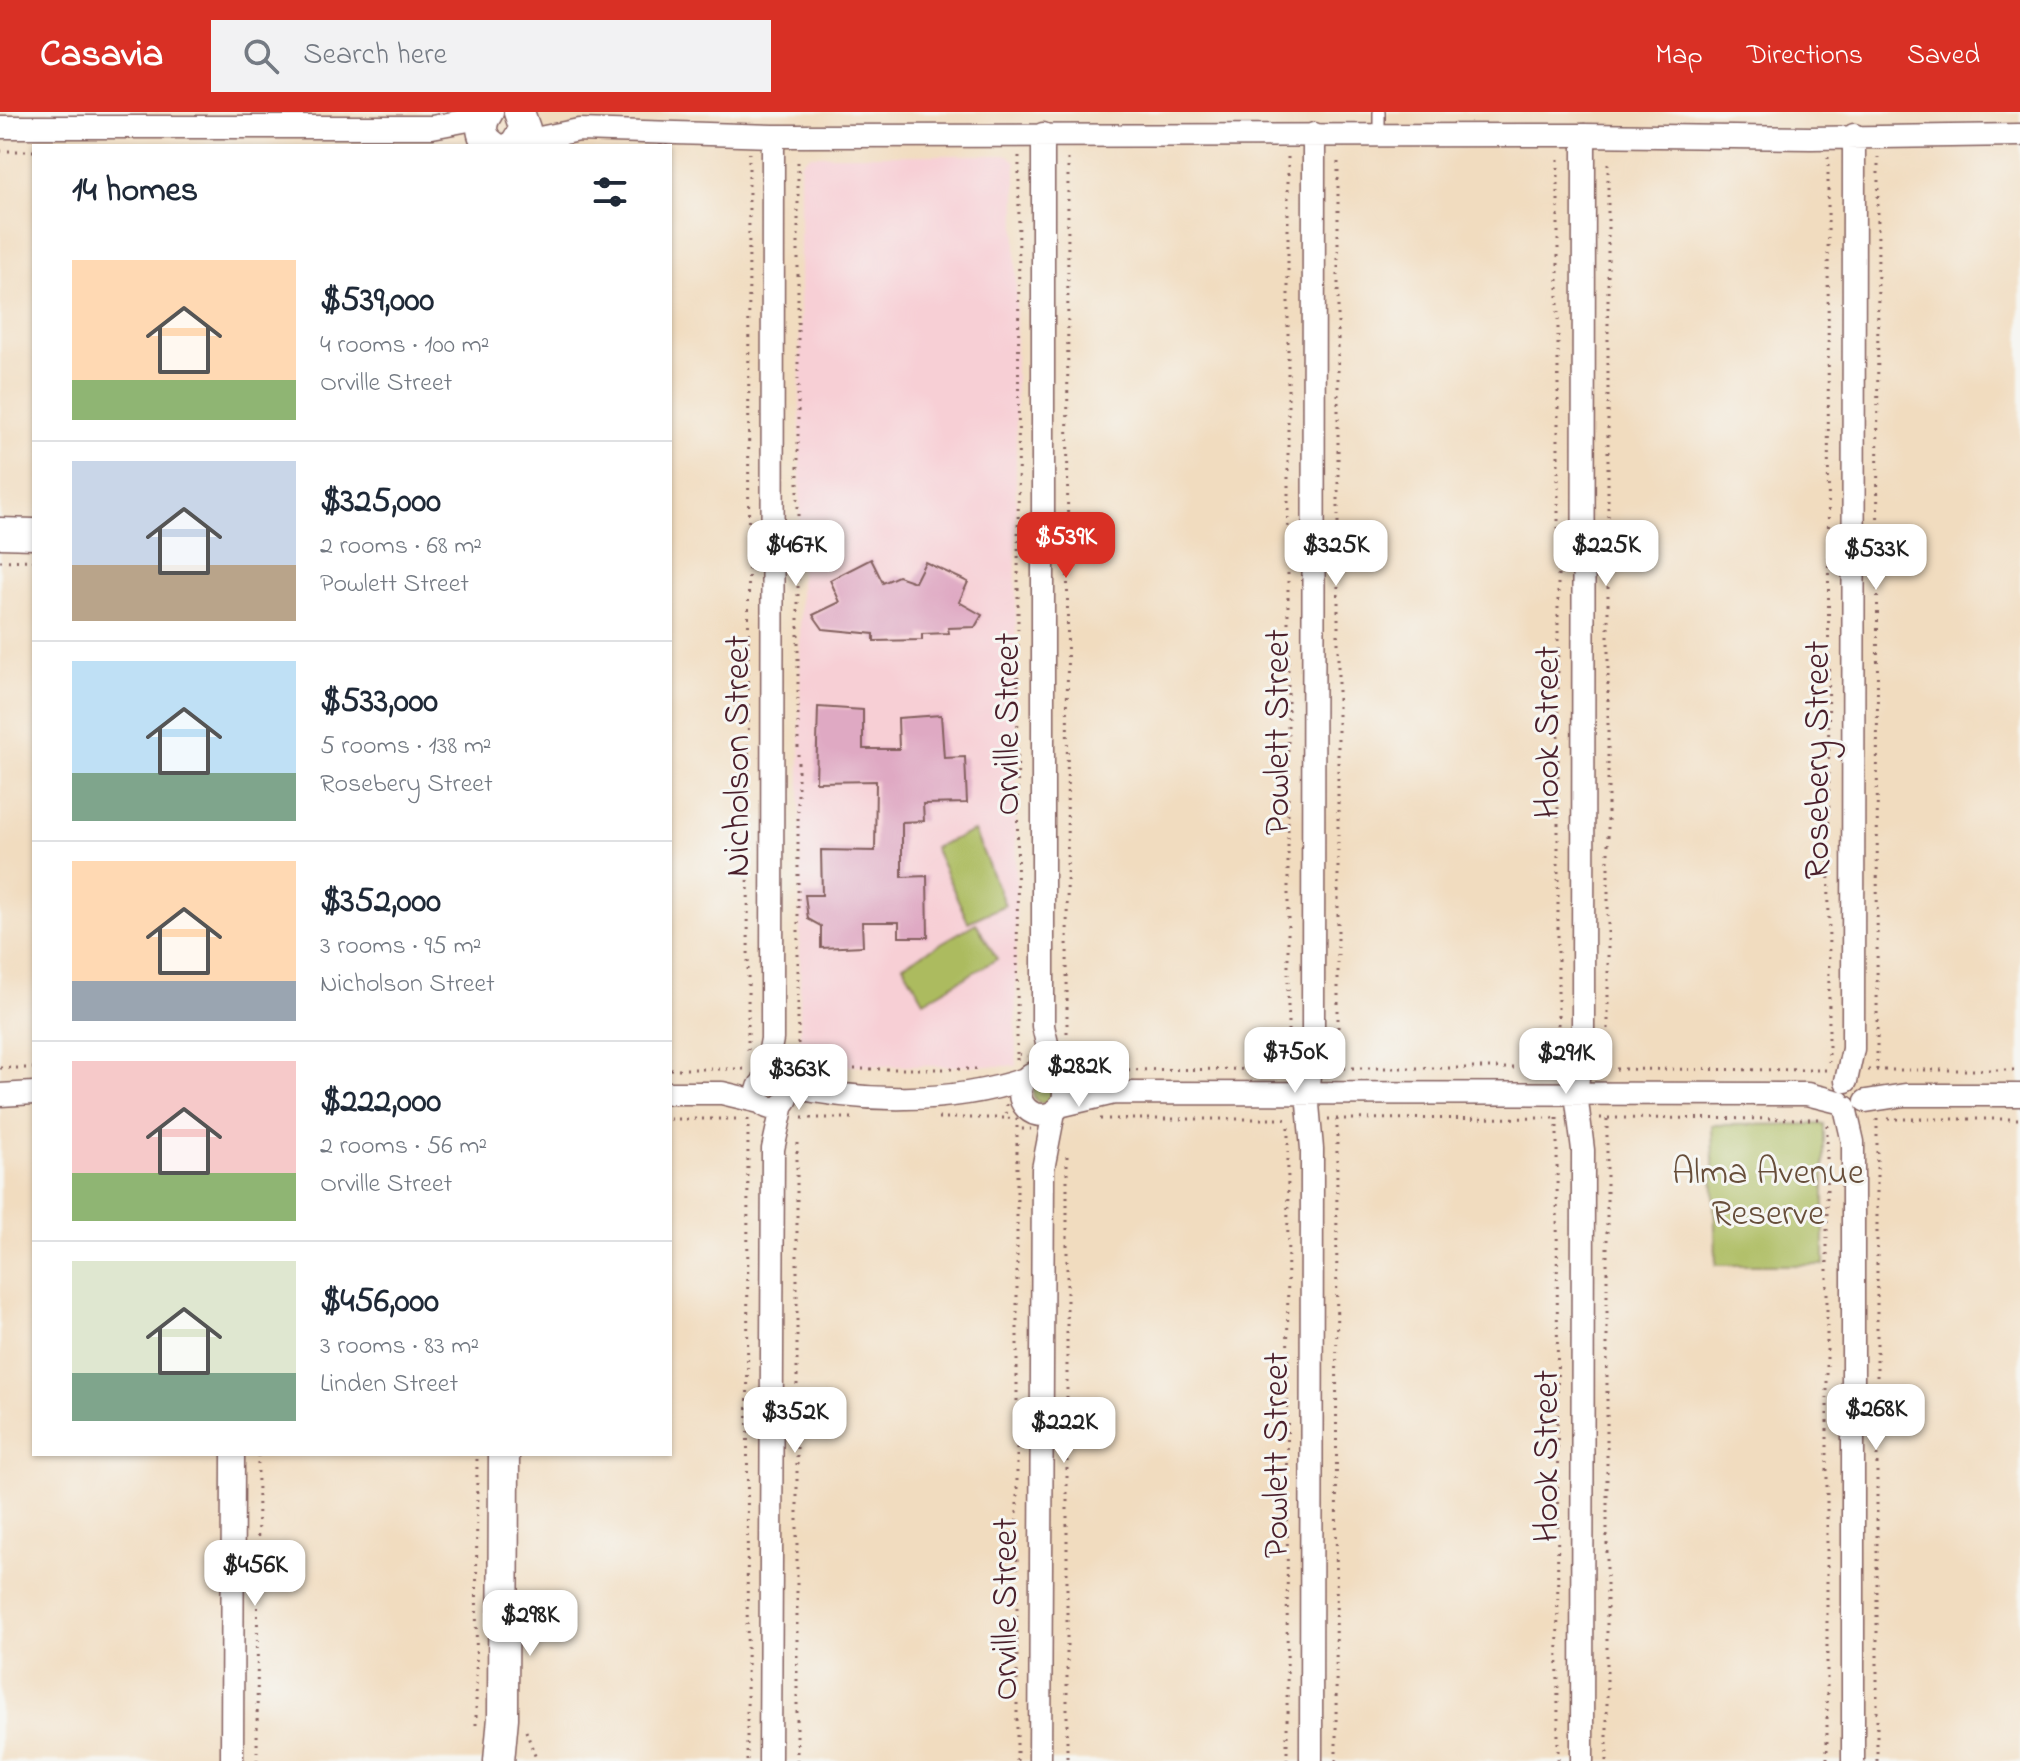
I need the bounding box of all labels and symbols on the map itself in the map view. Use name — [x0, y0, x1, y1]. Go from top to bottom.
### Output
pin: $539K — [1010, 512, 1122, 580]
pin: $467K — [740, 520, 852, 588]
pin: $325K — [1280, 520, 1392, 588]
pin: $225K — [1550, 520, 1662, 588]
pin: $533K — [1820, 524, 1932, 592]
street label: Powlett Street — [1253, 629, 1306, 835]
street label: Orville Street — [983, 632, 1036, 816]
street label: Nicholson Street — [713, 635, 766, 877]
street label: Rosebery Street — [1793, 640, 1846, 880]
street label: Hook Street — [1523, 646, 1576, 818]
pin: $750K — [1239, 1027, 1351, 1095]
pin: $291K — [1510, 1028, 1622, 1096]
pin: $282K — [1023, 1041, 1135, 1109]
pin: $363K — [743, 1044, 855, 1112]
park label: Alma Avenue Reserve — [1672, 1148, 1865, 1242]
street label: Powlett Street — [1252, 1352, 1305, 1558]
street label: Hook Street — [1522, 1370, 1575, 1542]
pin: $268K — [1820, 1384, 1932, 1452]
pin: $352K — [739, 1387, 851, 1455]
pin: $222K — [1008, 1397, 1120, 1465]
street label: Orville Street — [981, 1517, 1034, 1701]
pin: $456K — [199, 1540, 311, 1608]
pin: $298K — [474, 1590, 586, 1658]

